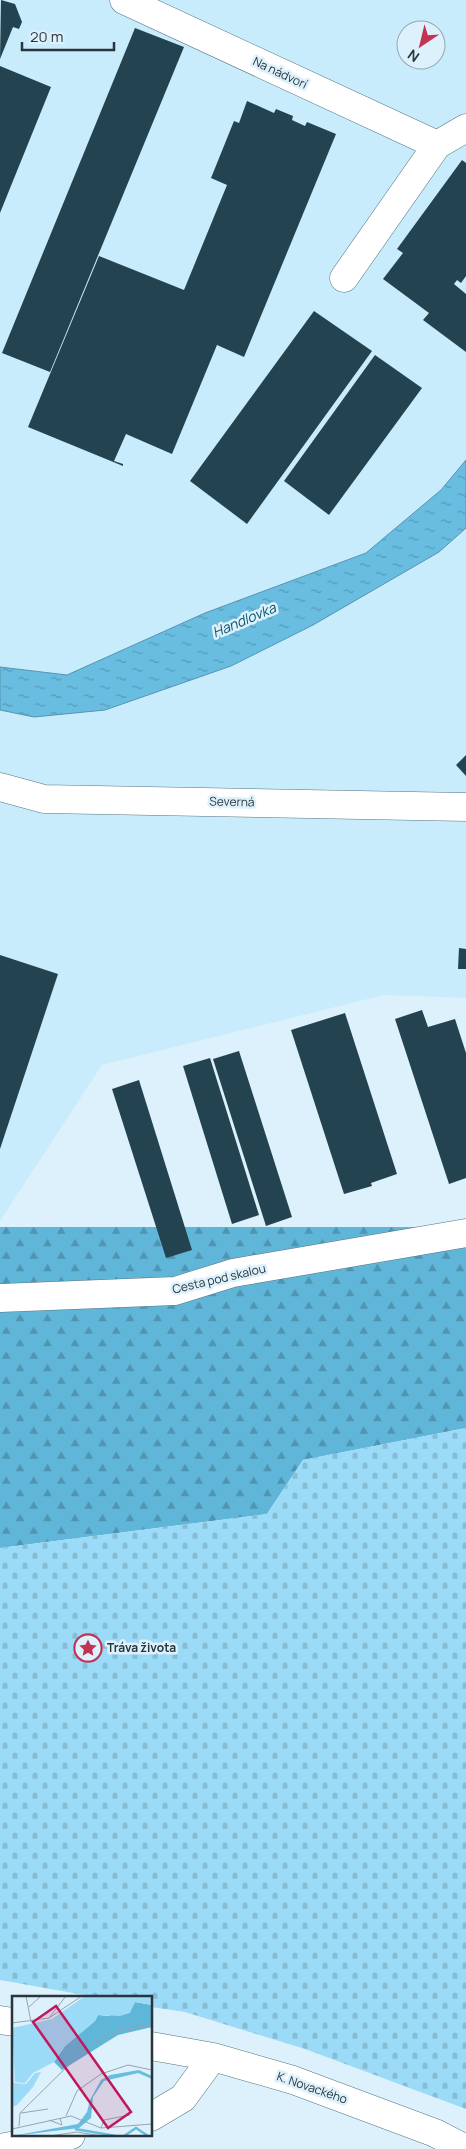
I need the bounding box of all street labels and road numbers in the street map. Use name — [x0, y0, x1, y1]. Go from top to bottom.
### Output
street label: Na nádvorí — [250, 53, 310, 93]
street label: Severná — [209, 793, 255, 810]
street label: Cesta pod skalou — [170, 1259, 267, 1298]
street label: K. Novackého — [275, 2068, 350, 2108]

